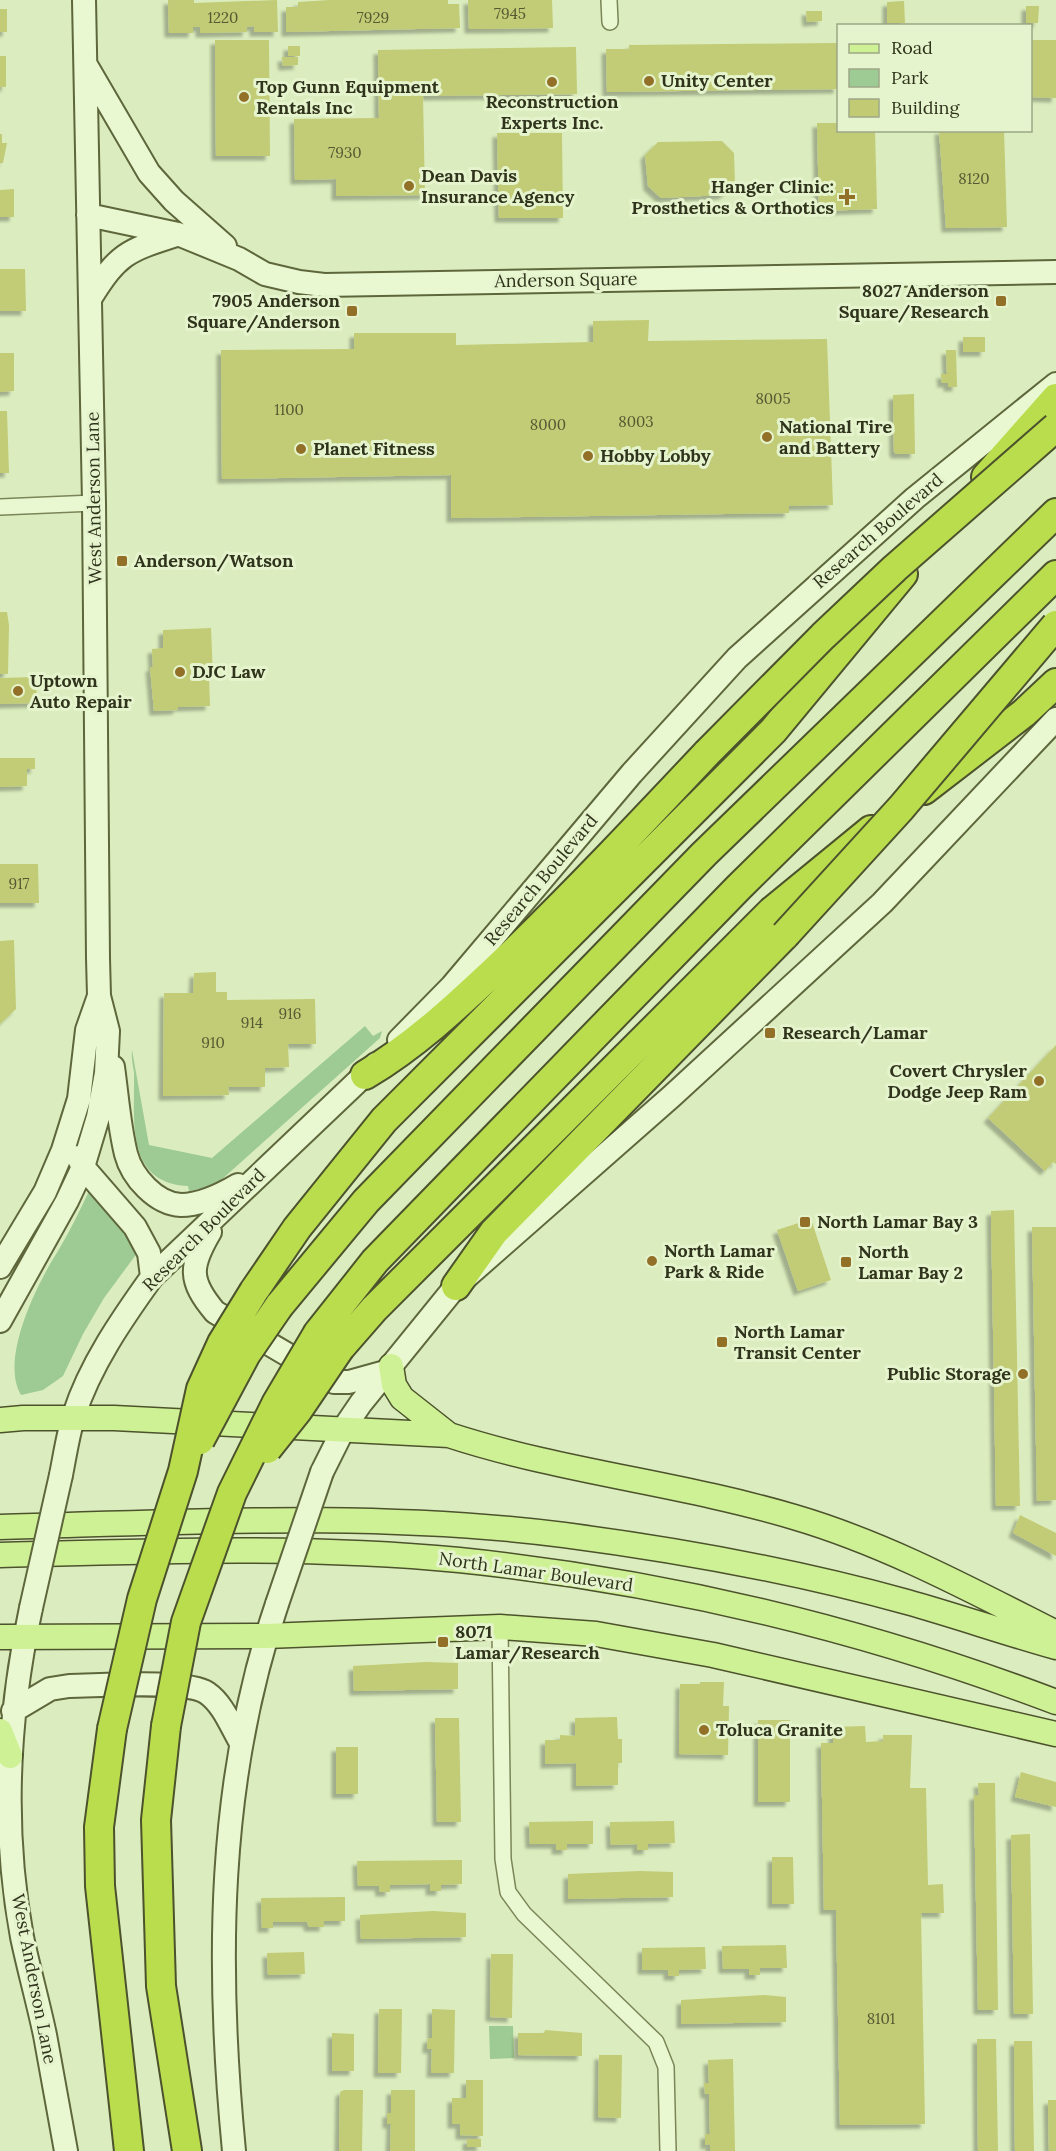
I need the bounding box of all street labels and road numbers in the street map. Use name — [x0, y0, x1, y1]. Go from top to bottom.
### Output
street label: Anderson Square — [493, 267, 638, 292]
street label: West Anderson Lane — [80, 411, 107, 585]
street label: Research Boulevard — [808, 468, 948, 593]
street label: Research Boulevard — [479, 809, 603, 950]
street label: Research Boulevard — [137, 1163, 270, 1296]
street label: North Lamar Boulevard — [437, 1546, 635, 1597]
street label: West Anderson Lane — [7, 1892, 62, 2066]

